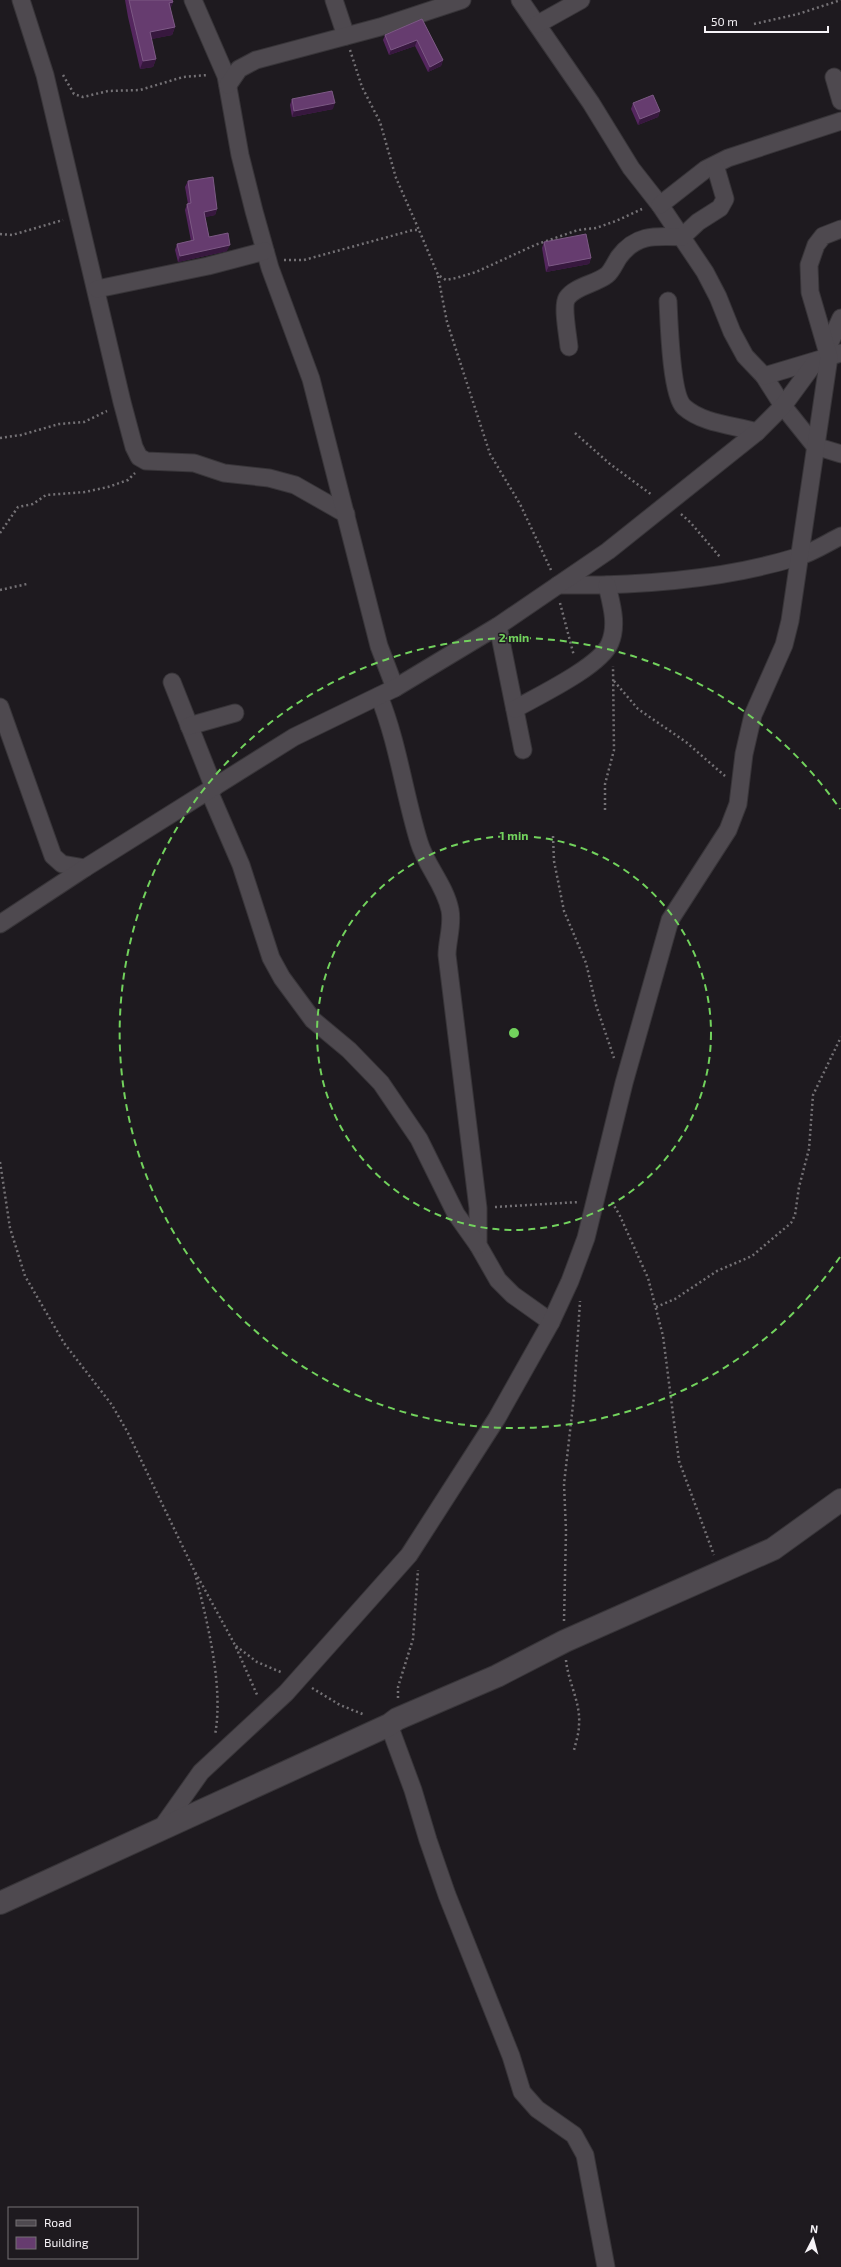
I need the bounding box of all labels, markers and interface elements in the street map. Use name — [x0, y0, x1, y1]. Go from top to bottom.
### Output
scale bar — [705, 8, 828, 34]
text: 50 m — [711, 14, 738, 28]
text: 2 min — [499, 630, 529, 644]
text: 1 min — [500, 828, 528, 842]
centre of rings — [507, 1026, 521, 1040]
legend — [8, 2207, 138, 2259]
text: Road — [44, 2215, 72, 2229]
north arrow — [793, 2219, 833, 2259]
text: N — [809, 2222, 819, 2235]
text: Building — [44, 2235, 89, 2249]

